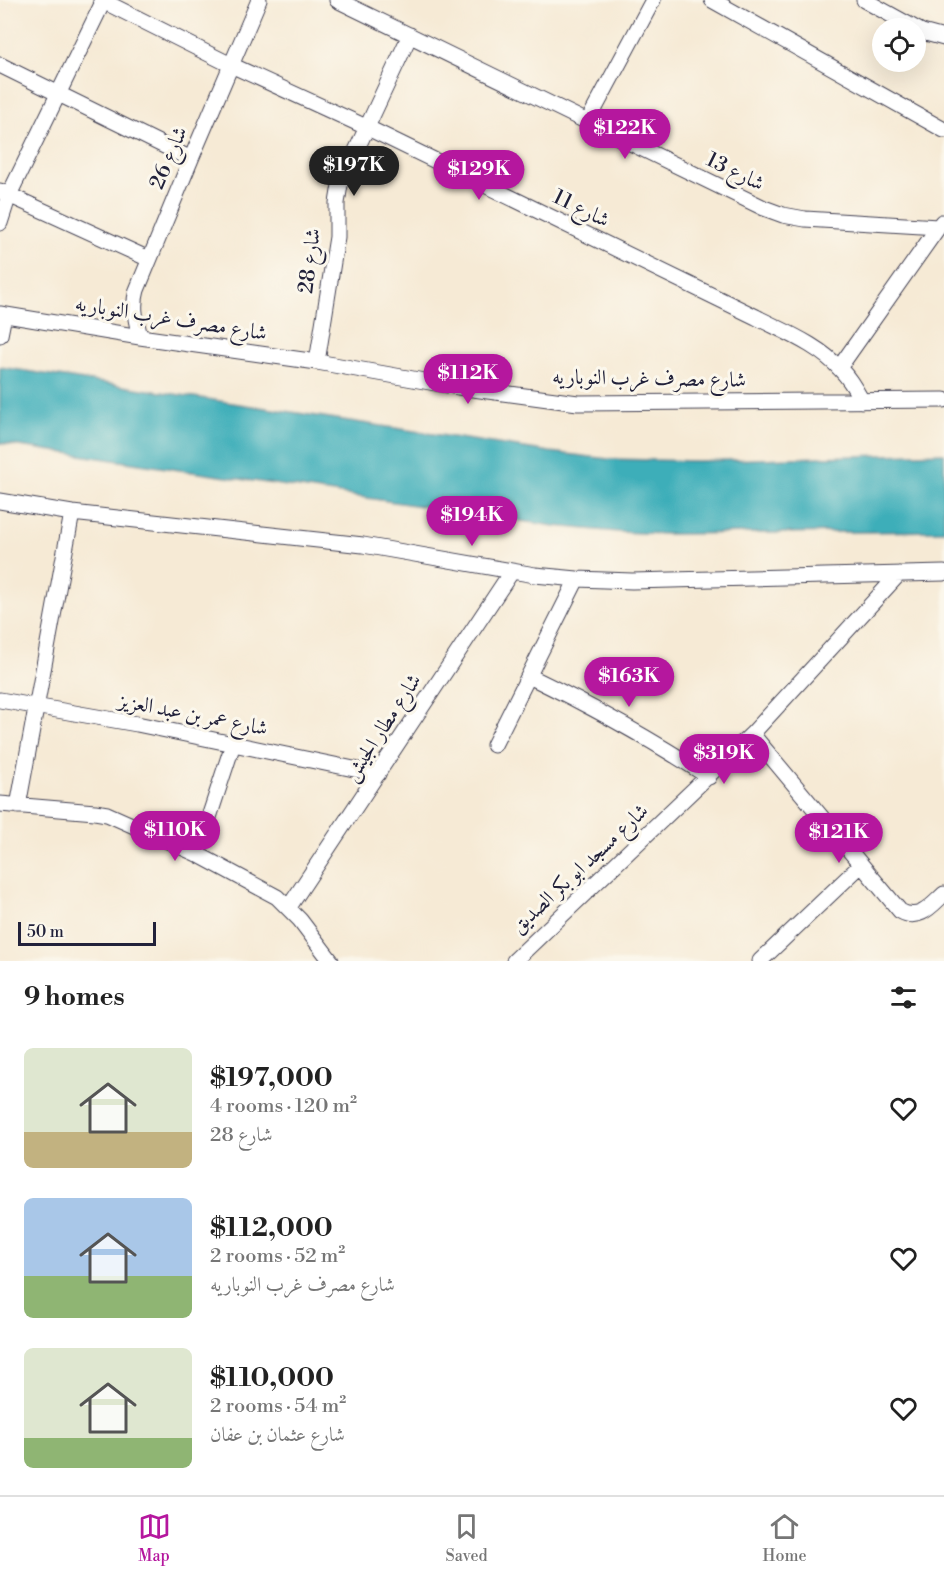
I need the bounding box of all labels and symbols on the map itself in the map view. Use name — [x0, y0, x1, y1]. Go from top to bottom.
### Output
pin: $122K — [583, 109, 667, 160]
street label: شارع 26 — [144, 123, 197, 195]
pin: $197K — [312, 146, 396, 197]
street label: شارع 13 — [700, 147, 768, 201]
pin: $129K — [437, 150, 521, 201]
street label: شارع 11 — [547, 184, 613, 237]
street label: شارع 28 — [293, 227, 331, 296]
street label: شارع مصرف غرب النوباريه — [73, 291, 269, 351]
pin: $112K — [426, 354, 510, 405]
street label: شارع مصرف غرب النوباريه — [552, 364, 746, 398]
pin: $194K — [430, 496, 514, 547]
pin: $163K — [587, 657, 671, 708]
street label: شارع مطار الجيش — [338, 669, 431, 789]
street label: شارع عمر بن عبد العزيز — [114, 687, 270, 746]
pin: $319K — [682, 734, 766, 785]
street label: شارع مسجد ابو بكر الصديق — [506, 799, 657, 942]
pin: $110K — [133, 811, 217, 862]
pin: $121K — [797, 813, 881, 864]
scale bar — [18, 919, 156, 947]

